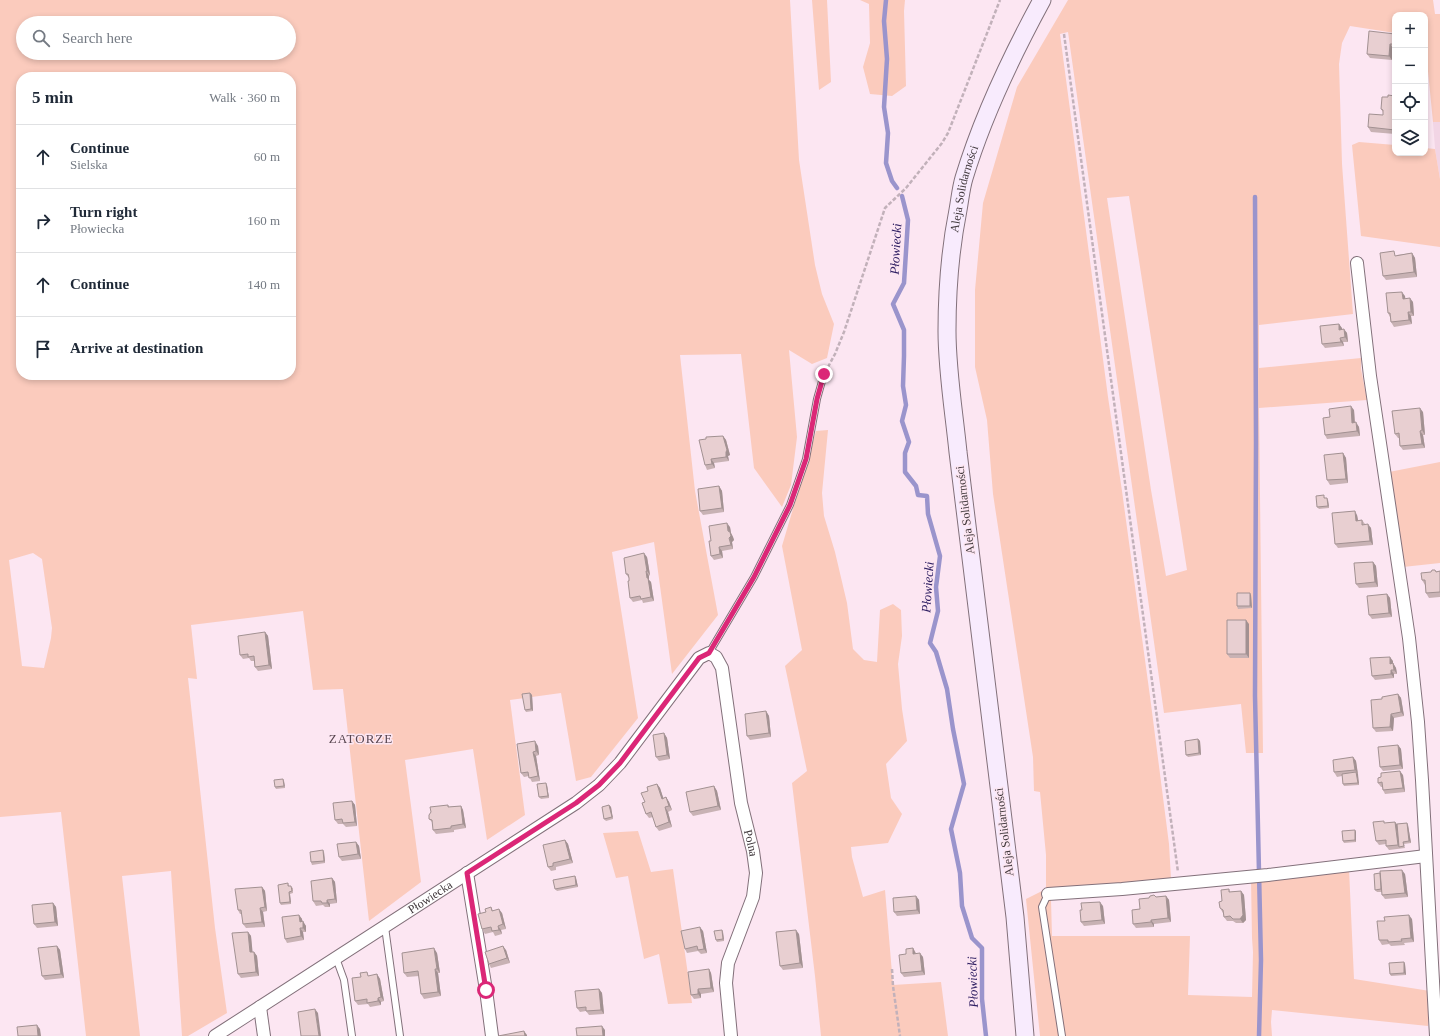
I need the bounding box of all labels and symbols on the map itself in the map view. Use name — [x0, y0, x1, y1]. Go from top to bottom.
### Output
street label: Aleja Solidarności — [947, 143, 981, 233]
water label: Płowiecki — [887, 223, 904, 276]
route end — [815, 365, 833, 383]
street label: Aleja Solidarności — [953, 464, 977, 555]
water label: Płowiecki — [918, 561, 937, 614]
district label: ZATORZE — [329, 731, 393, 746]
street label: Aleja Solidarności — [992, 786, 1016, 877]
street label: Polna — [741, 828, 761, 858]
street label: Płowiecka — [405, 877, 455, 917]
water label: Płowiecki — [964, 956, 981, 1009]
route start — [477, 981, 495, 999]

